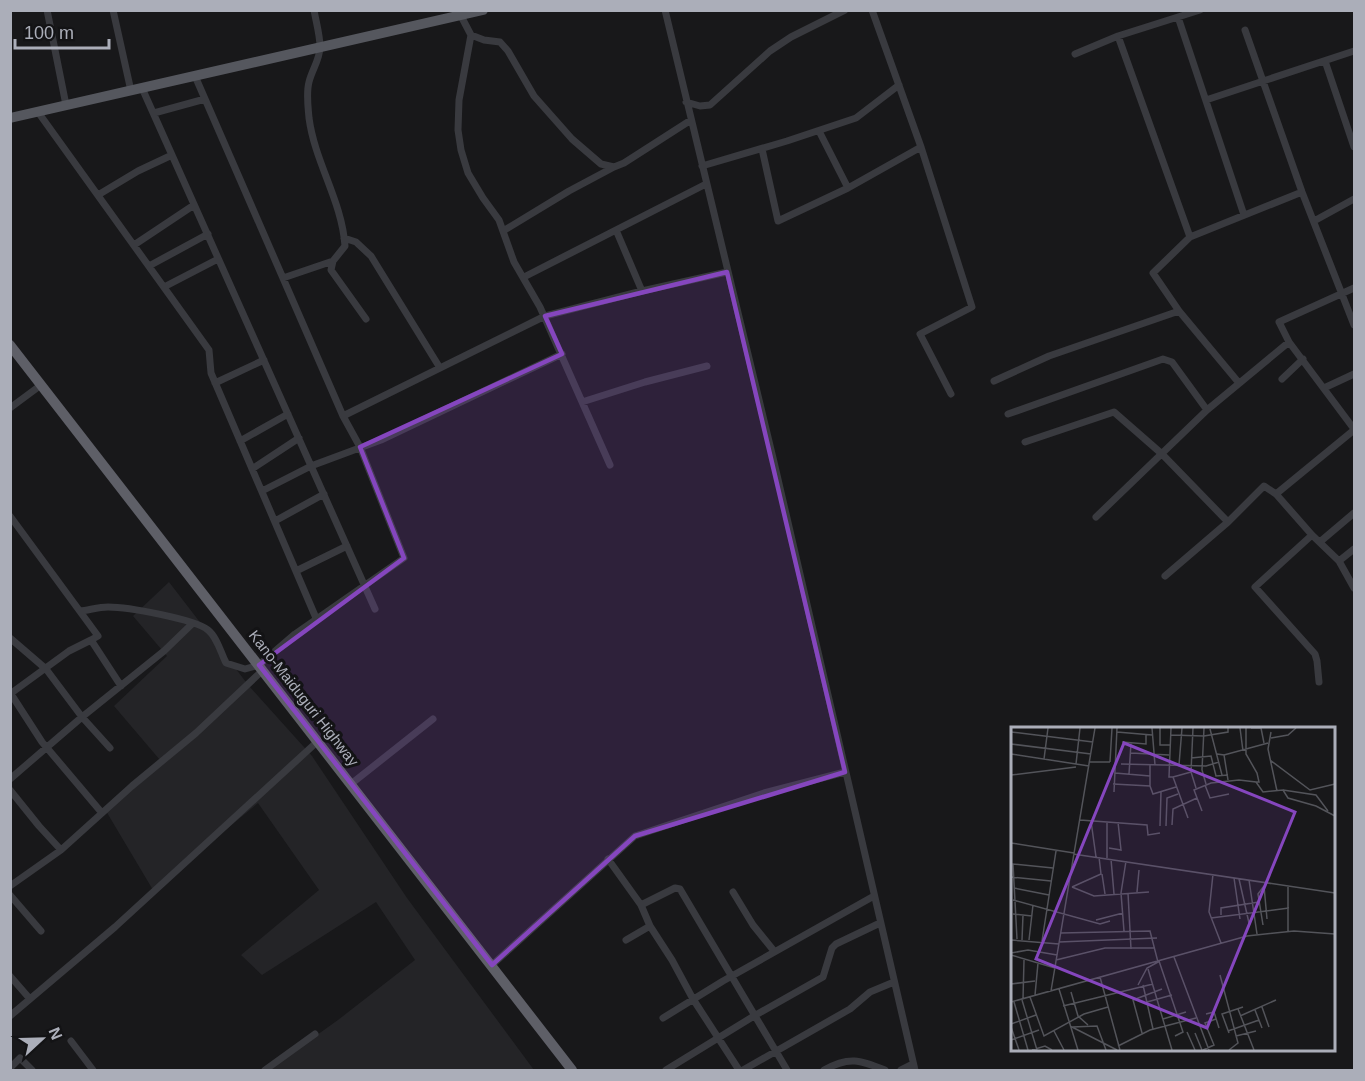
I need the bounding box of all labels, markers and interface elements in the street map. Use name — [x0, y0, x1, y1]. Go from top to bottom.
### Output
scale bar — [15, 12, 110, 50]
text: 100 m — [24, 23, 74, 43]
street label: Kano-Maiduguri Highway — [246, 627, 363, 770]
inset map — [1011, 727, 1335, 1051]
north arrow — [12, 1009, 72, 1069]
text: N — [45, 1025, 65, 1042]

